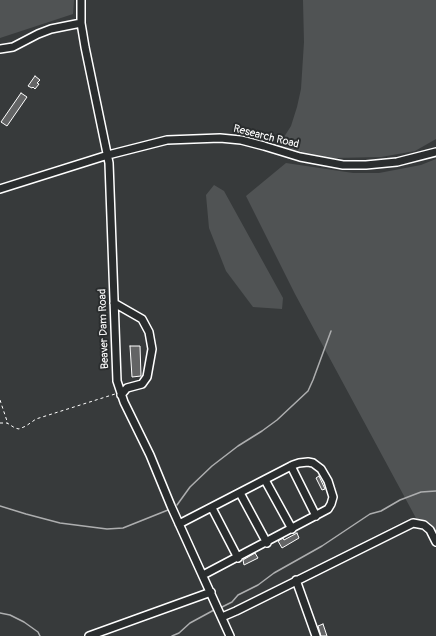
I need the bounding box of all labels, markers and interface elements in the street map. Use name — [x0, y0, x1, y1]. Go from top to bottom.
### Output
street label: Research Road — [232, 122, 300, 152]
street label: Beaver Dam Road — [96, 289, 112, 369]

